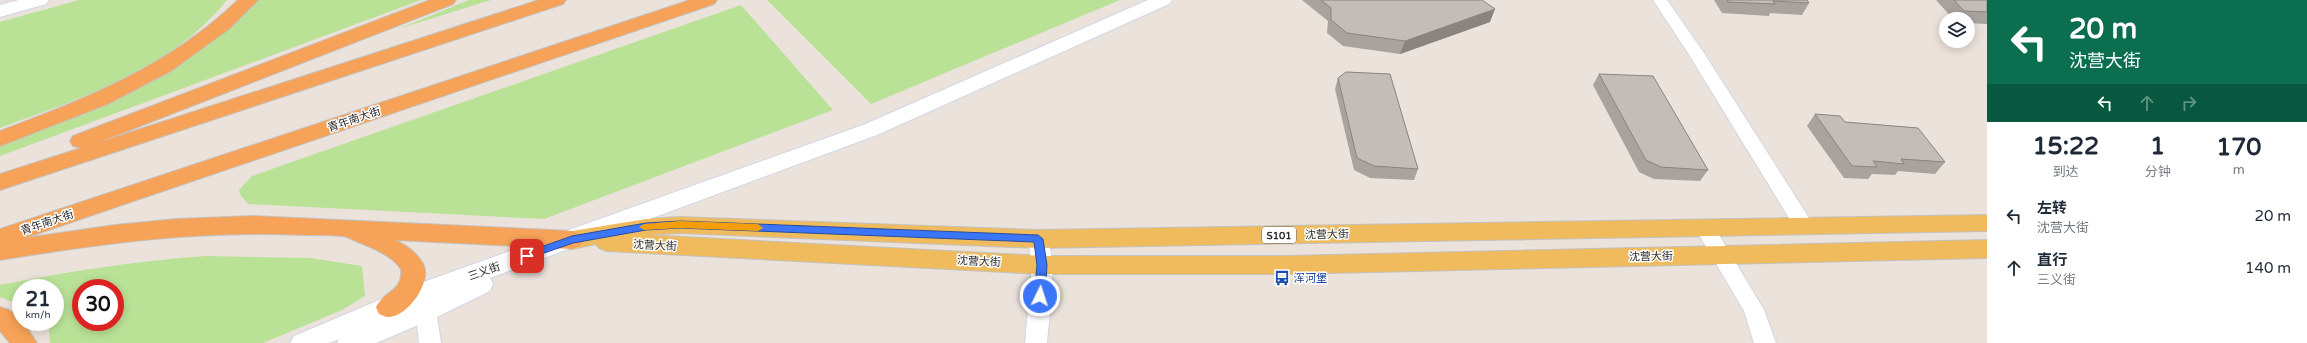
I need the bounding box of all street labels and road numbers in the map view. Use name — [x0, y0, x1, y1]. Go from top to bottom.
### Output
street label: 青年南大街 — [326, 104, 382, 135]
street label: 青年南大街 — [19, 207, 75, 238]
road number: S101 — [1262, 227, 1296, 243]
street label: 沈营大街 — [1305, 228, 1349, 241]
street label: 沈营大街 — [633, 238, 677, 253]
street label: 沈营大街 — [1629, 250, 1673, 263]
street label: 沈营大街 — [957, 254, 1001, 269]
street label: 三义街 — [466, 260, 502, 283]

